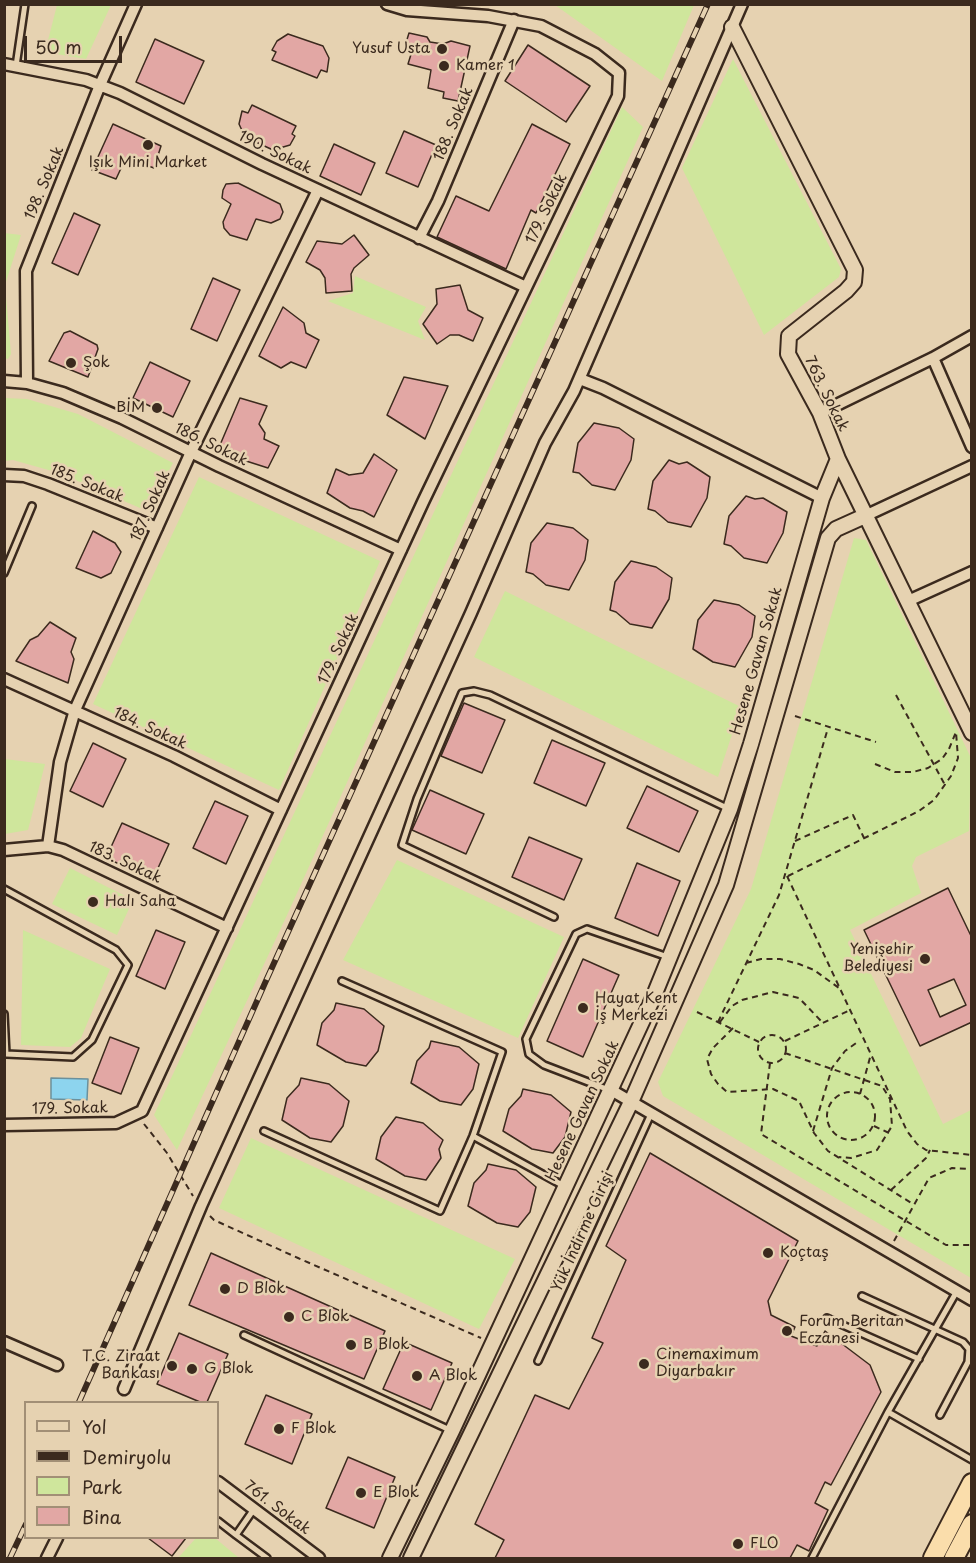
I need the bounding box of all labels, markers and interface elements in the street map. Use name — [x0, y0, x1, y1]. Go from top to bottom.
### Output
scale bar — [27, 24, 124, 62]
text: 50 m — [35, 33, 82, 60]
place label: Yusuf Usta — [352, 40, 430, 58]
marker: Yusuf Usta — [435, 42, 449, 56]
place label: Kamer 1 — [456, 57, 515, 75]
marker: Kamer 1 — [437, 59, 451, 73]
street label: 188. Sokak — [430, 84, 478, 164]
street label: 190. Sokak — [235, 128, 315, 178]
marker: Işık Mini Market — [141, 138, 155, 152]
street label: 198. Sokak — [22, 144, 68, 222]
place label: Işık Mini Market — [89, 154, 207, 172]
street label: 179. Sokak — [522, 171, 572, 247]
street label: 763. Sokak — [800, 353, 852, 435]
place label: Şok — [83, 354, 110, 372]
marker: Şok — [64, 356, 78, 370]
place label: BİM — [116, 399, 145, 417]
marker: BİM — [150, 401, 164, 415]
street label: 186. Sokak — [172, 420, 250, 470]
street label: 185. Sokak — [48, 461, 126, 507]
street label: 187. Sokak — [127, 468, 175, 544]
street label: Hesene Gavan Sokak — [727, 585, 787, 737]
street label: 179. Sokak — [315, 611, 363, 687]
street label: 184. Sokak — [110, 704, 190, 754]
street label: 183. Sokak — [86, 838, 164, 888]
place label: Halı Saha — [105, 893, 176, 911]
marker: Halı Saha — [86, 895, 100, 909]
place label: Yenişehir Belediyesi — [843, 941, 913, 976]
marker: Yenişehir Belediyesi — [918, 952, 932, 966]
place label: Hayat Kent İş Merkezi — [595, 990, 678, 1025]
marker: Hayat Kent İş Merkezi — [576, 1001, 590, 1015]
street label: Hesene Gavan Sokak — [542, 1038, 624, 1184]
street label: 179. Sokak — [32, 1099, 108, 1119]
street label: Yük İndirme Girişi — [548, 1169, 618, 1295]
place label: Koçtaş — [780, 1244, 828, 1262]
marker: Koçtaş — [761, 1246, 775, 1260]
place label: D Blok — [237, 1280, 286, 1298]
marker: D Blok — [218, 1282, 232, 1296]
place label: C Blok — [301, 1308, 349, 1326]
marker: C Blok — [282, 1310, 296, 1324]
place label: Forum Beritan Eczanesi — [799, 1313, 904, 1348]
marker: Forum Beritan Eczanesi — [780, 1324, 794, 1338]
place label: B Blok — [363, 1336, 410, 1354]
marker: B Blok — [344, 1338, 358, 1352]
place label: Cinemaximum Diyarbakır — [656, 1346, 759, 1381]
place label: T.C. Ziraat Bankası — [82, 1348, 160, 1383]
marker: Cinemaximum Diyarbakır — [637, 1357, 651, 1371]
marker: T.C. Ziraat Bankası — [165, 1359, 179, 1373]
place label: G Blok — [204, 1360, 253, 1378]
marker: G Blok — [185, 1362, 199, 1376]
place label: A Blok — [429, 1367, 477, 1385]
marker: A Blok — [410, 1369, 424, 1383]
legend — [24, 1401, 219, 1539]
text: Yol — [82, 1413, 107, 1440]
place label: F Blok — [291, 1420, 336, 1438]
marker: F Blok — [272, 1422, 286, 1436]
text: Demiryolu — [82, 1443, 171, 1470]
text: Park — [82, 1473, 122, 1500]
street label: 761. Sokak — [240, 1477, 314, 1539]
place label: E Blok — [373, 1484, 419, 1502]
marker: E Blok — [354, 1486, 368, 1500]
text: Bina — [82, 1503, 121, 1530]
place label: FLO — [750, 1535, 779, 1553]
marker: FLO — [731, 1537, 745, 1551]

